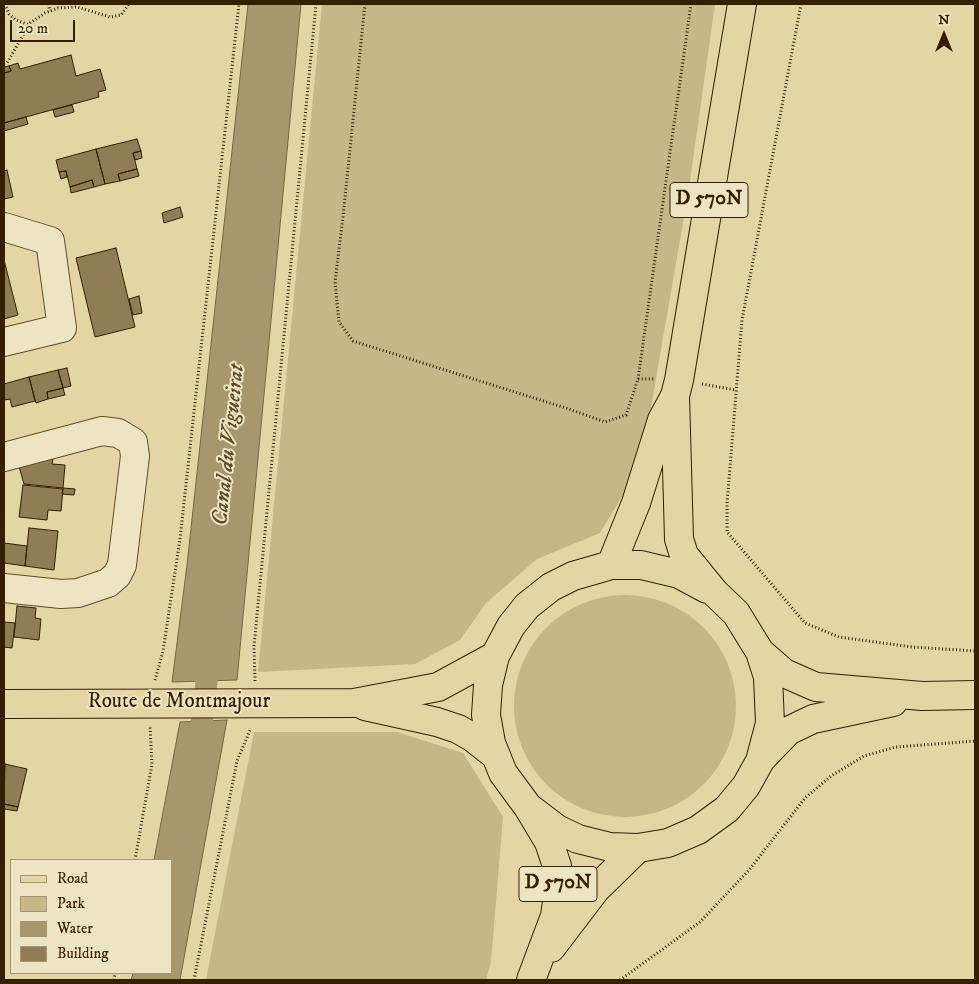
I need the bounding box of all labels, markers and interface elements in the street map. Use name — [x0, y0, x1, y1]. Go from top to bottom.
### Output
scale bar — [12, 10, 78, 42]
north arrow — [919, 10, 969, 60]
text: N — [938, 11, 950, 29]
text: 20 m — [18, 19, 48, 38]
road number: D 570N — [670, 182, 748, 218]
water label: Canal du Vigueirat — [208, 363, 252, 527]
street label: Route de Montmajour — [88, 690, 270, 716]
legend — [10, 859, 172, 974]
road number: D 570N — [519, 866, 597, 902]
text: Road — [57, 869, 88, 888]
text: Park — [57, 894, 85, 913]
text: Water — [57, 919, 93, 938]
text: Building — [57, 944, 109, 963]

